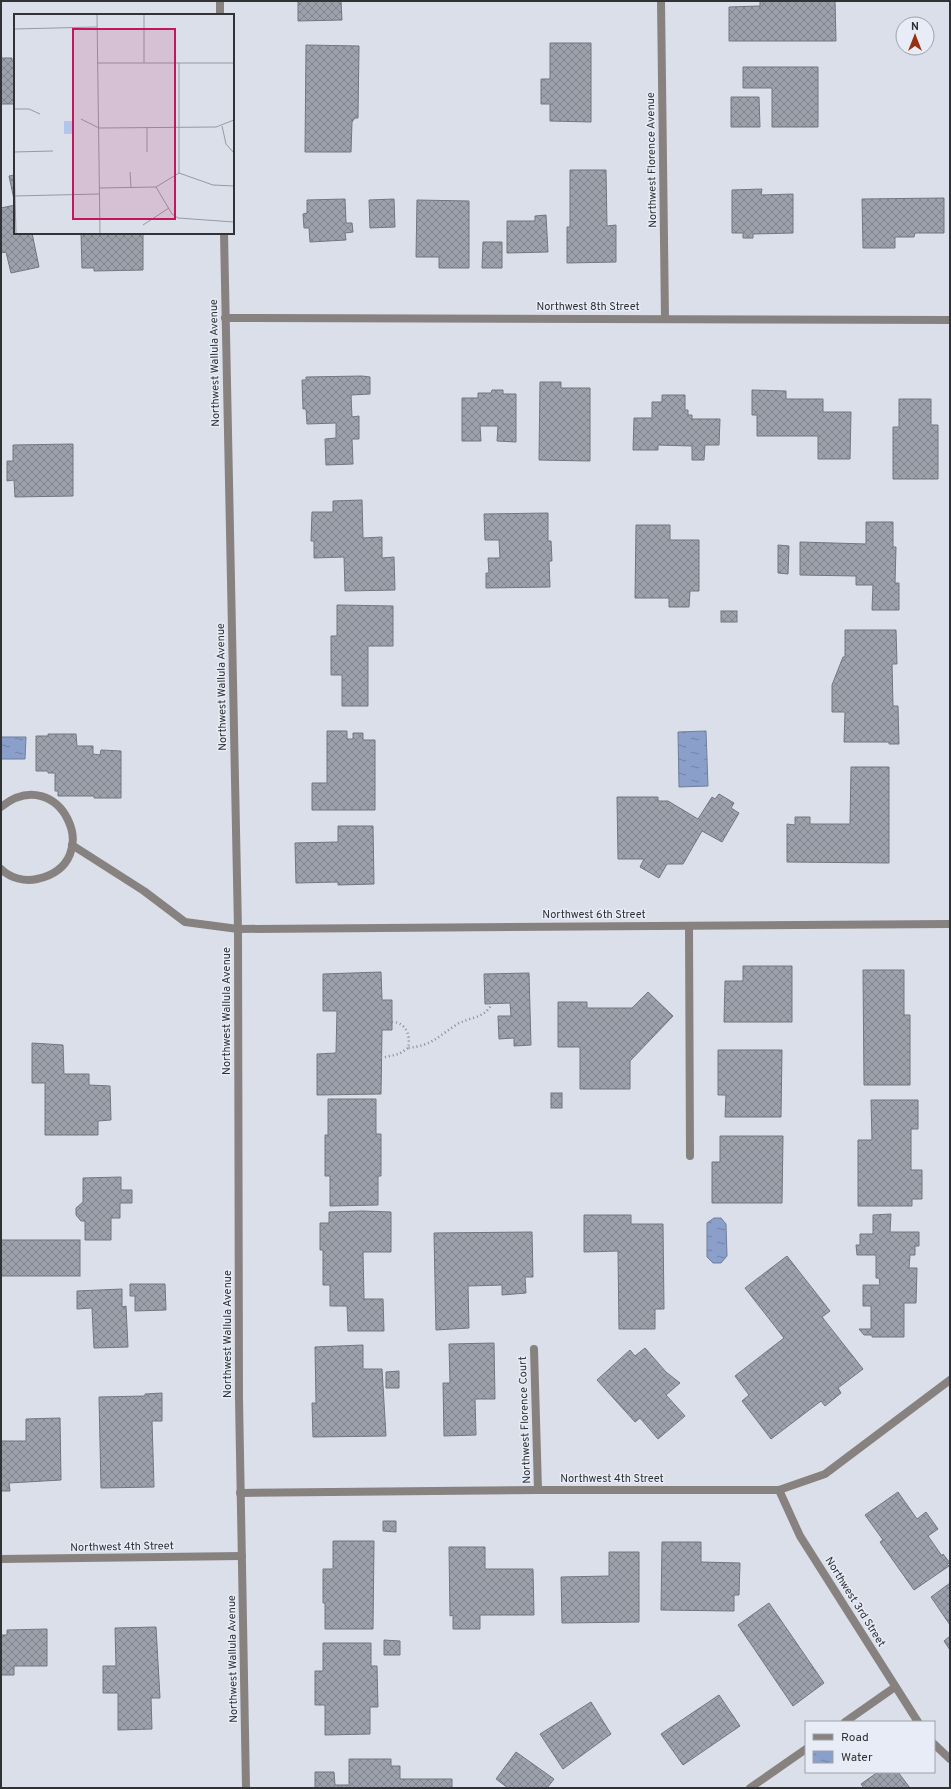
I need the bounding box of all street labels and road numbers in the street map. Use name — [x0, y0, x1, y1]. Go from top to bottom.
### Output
street label: Northwest Florence Avenue — [644, 92, 660, 228]
street label: Northwest Wallula Avenue — [207, 299, 223, 427]
street label: Northwest 8th Street — [536, 300, 640, 314]
street label: Northwest Wallula Avenue — [214, 623, 230, 751]
street label: Northwest 6th Street — [542, 908, 646, 922]
street label: Northwest Wallula Avenue — [220, 947, 234, 1075]
street label: Northwest Wallula Avenue — [221, 1270, 235, 1398]
street label: Northwest Florence Court — [516, 1356, 534, 1484]
street label: Northwest 4th Street — [560, 1472, 664, 1486]
street label: Northwest 4th Street — [70, 1539, 174, 1555]
street label: Northwest 3rd Street — [822, 1554, 888, 1650]
street label: Northwest Wallula Avenue — [225, 1595, 241, 1723]

